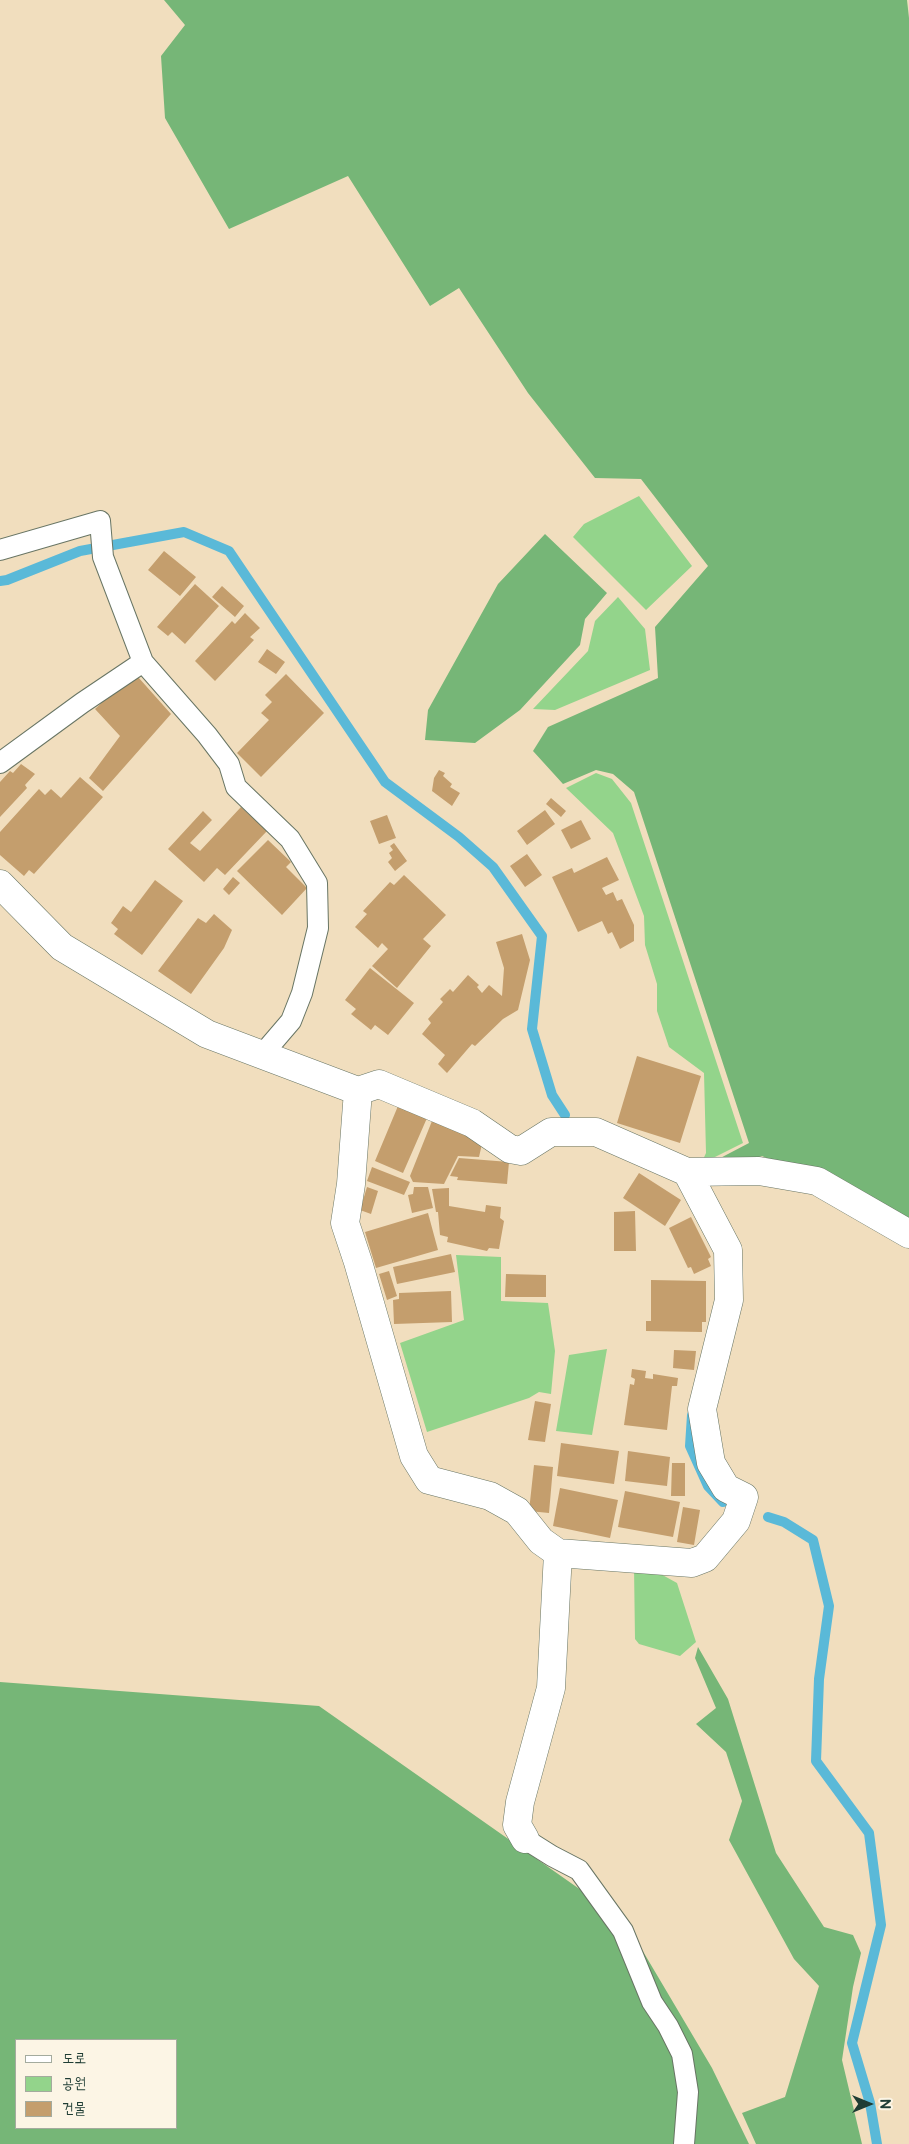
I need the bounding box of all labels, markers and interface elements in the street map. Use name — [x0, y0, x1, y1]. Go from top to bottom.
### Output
legend — [15, 2039, 178, 2129]
text: 도로 — [62, 2049, 86, 2068]
text: 공원 — [62, 2074, 86, 2093]
north arrow — [844, 2079, 894, 2129]
text: 건물 — [62, 2099, 86, 2118]
text: N — [876, 2099, 893, 2109]

